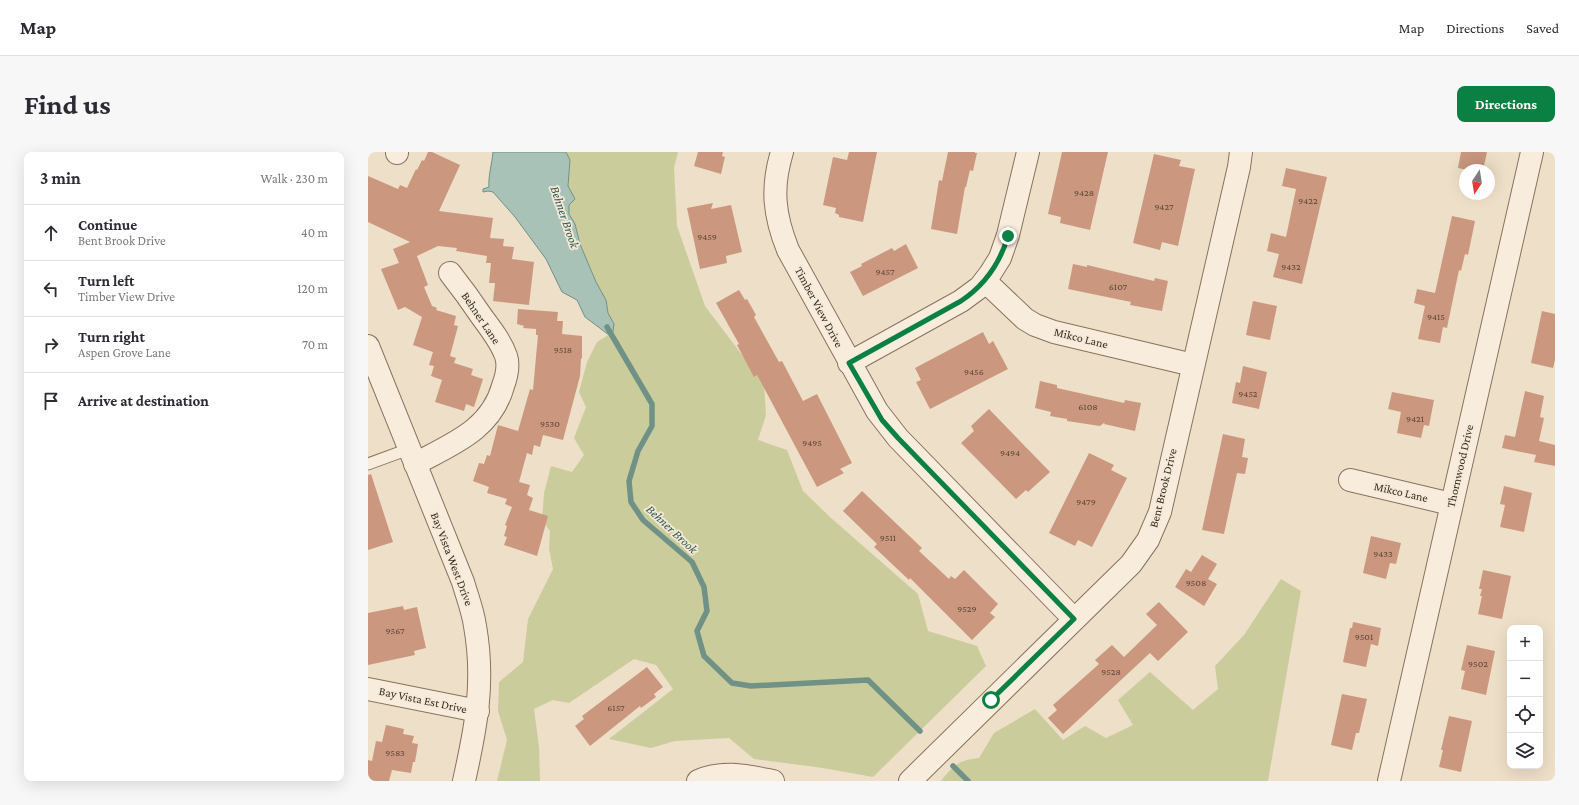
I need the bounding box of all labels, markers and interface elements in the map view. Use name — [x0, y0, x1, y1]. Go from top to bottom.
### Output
text: Map — [20, 17, 56, 38]
text: Map — [1399, 20, 1424, 36]
text: Directions — [1446, 20, 1504, 36]
text: Saved — [1526, 20, 1559, 36]
button: Directions — [1457, 86, 1555, 122]
text: Find us — [24, 89, 111, 120]
north arrow — [1459, 164, 1495, 200]
text: 3 min — [40, 169, 81, 188]
text: Walk · 230 m — [260, 171, 328, 186]
water label: Behner Brook — [547, 184, 583, 251]
house number: 9428 — [1074, 187, 1094, 198]
house number: 9422 — [1298, 195, 1318, 206]
house number: 9427 — [1154, 201, 1174, 212]
text: Continue — [78, 217, 137, 233]
icon: ahead — [40, 222, 62, 244]
text: 40 m — [301, 225, 328, 240]
route end — [999, 227, 1017, 245]
house number: 9459 — [697, 231, 717, 242]
text: Bent Brook Drive — [78, 233, 166, 248]
house number: 9432 — [1281, 261, 1301, 272]
street label: Timber View Drive — [792, 264, 846, 350]
house number: 9457 — [875, 266, 895, 277]
text: Turn left — [78, 273, 134, 289]
icon: left — [40, 278, 62, 300]
text: 120 m — [297, 281, 328, 296]
house number: 6107 — [1109, 281, 1128, 292]
text: Timber View Drive — [78, 289, 175, 304]
street label: Behner Lane — [458, 289, 504, 347]
house number: 9415 — [1427, 311, 1445, 322]
street label: Mikco Lane — [1053, 325, 1109, 351]
text: Turn right — [78, 329, 145, 345]
icon: right — [40, 334, 62, 356]
text: 70 m — [302, 337, 328, 352]
house number: 9518 — [554, 344, 572, 355]
text: Aspen Grove Lane — [78, 345, 171, 360]
house number: 9456 — [964, 366, 984, 377]
house number: 9452 — [1238, 388, 1258, 399]
icon: arrive — [40, 390, 62, 412]
text: Arrive at destination — [78, 393, 209, 409]
house number: 6108 — [1078, 401, 1098, 412]
house number: 9421 — [1406, 413, 1424, 424]
house number: 9530 — [540, 418, 560, 429]
street label: Thornwood Drive — [1444, 423, 1476, 509]
house number: 9495 — [802, 437, 822, 448]
house number: 9494 — [1000, 447, 1020, 458]
street label: Bent Brook Drive — [1146, 447, 1180, 529]
street label: Mikco Lane — [1373, 479, 1429, 505]
house number: 9479 — [1076, 496, 1096, 507]
water label: Behner Brook — [643, 501, 702, 558]
street label: Bay Vista West Drive — [428, 510, 476, 608]
house number: 9511 — [880, 532, 896, 543]
house number: 9433 — [1373, 548, 1393, 559]
house number: 9508 — [1186, 577, 1206, 588]
house number: 9529 — [957, 603, 977, 614]
house number: 9567 — [386, 625, 405, 636]
map controls — [1507, 625, 1543, 769]
button: + — [1507, 625, 1543, 661]
house number: 9501 — [1355, 631, 1373, 642]
house number: 9502 — [1468, 658, 1488, 669]
button: − — [1507, 661, 1543, 697]
house number: 9528 — [1101, 666, 1121, 677]
street label: Bay Vista Est Drive — [378, 684, 468, 716]
route start — [982, 691, 1000, 709]
button: locate — [1507, 697, 1543, 733]
house number: 6157 — [607, 702, 625, 713]
button: layers — [1507, 733, 1543, 769]
house number: 9583 — [385, 747, 405, 758]

